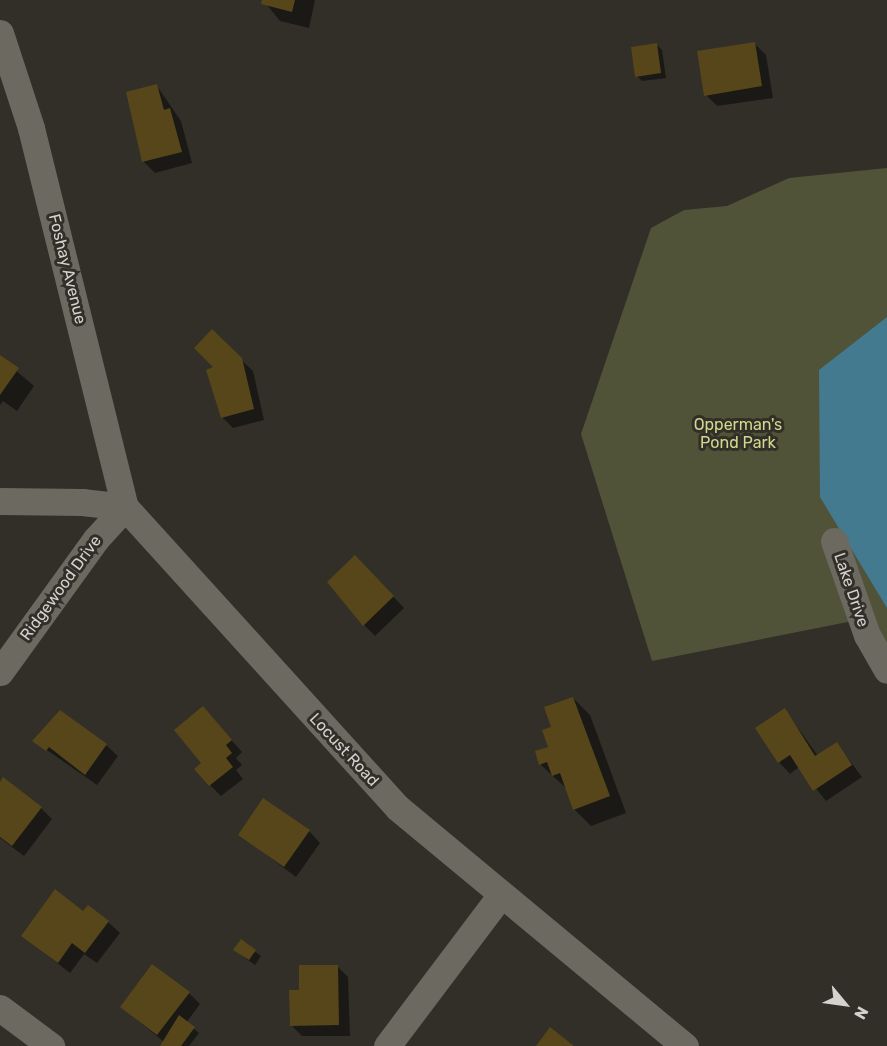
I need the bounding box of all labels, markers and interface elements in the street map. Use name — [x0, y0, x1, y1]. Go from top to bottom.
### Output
street label: Foshay Avenue — [44, 212, 90, 326]
park label: Opperman's Pond Park — [694, 415, 782, 453]
street label: Ridgewood Drive — [16, 532, 106, 644]
street label: Lake Drive — [829, 550, 873, 630]
street label: Locust Road — [305, 710, 383, 790]
north arrow — [815, 974, 875, 1034]
text: N — [850, 1003, 872, 1023]

